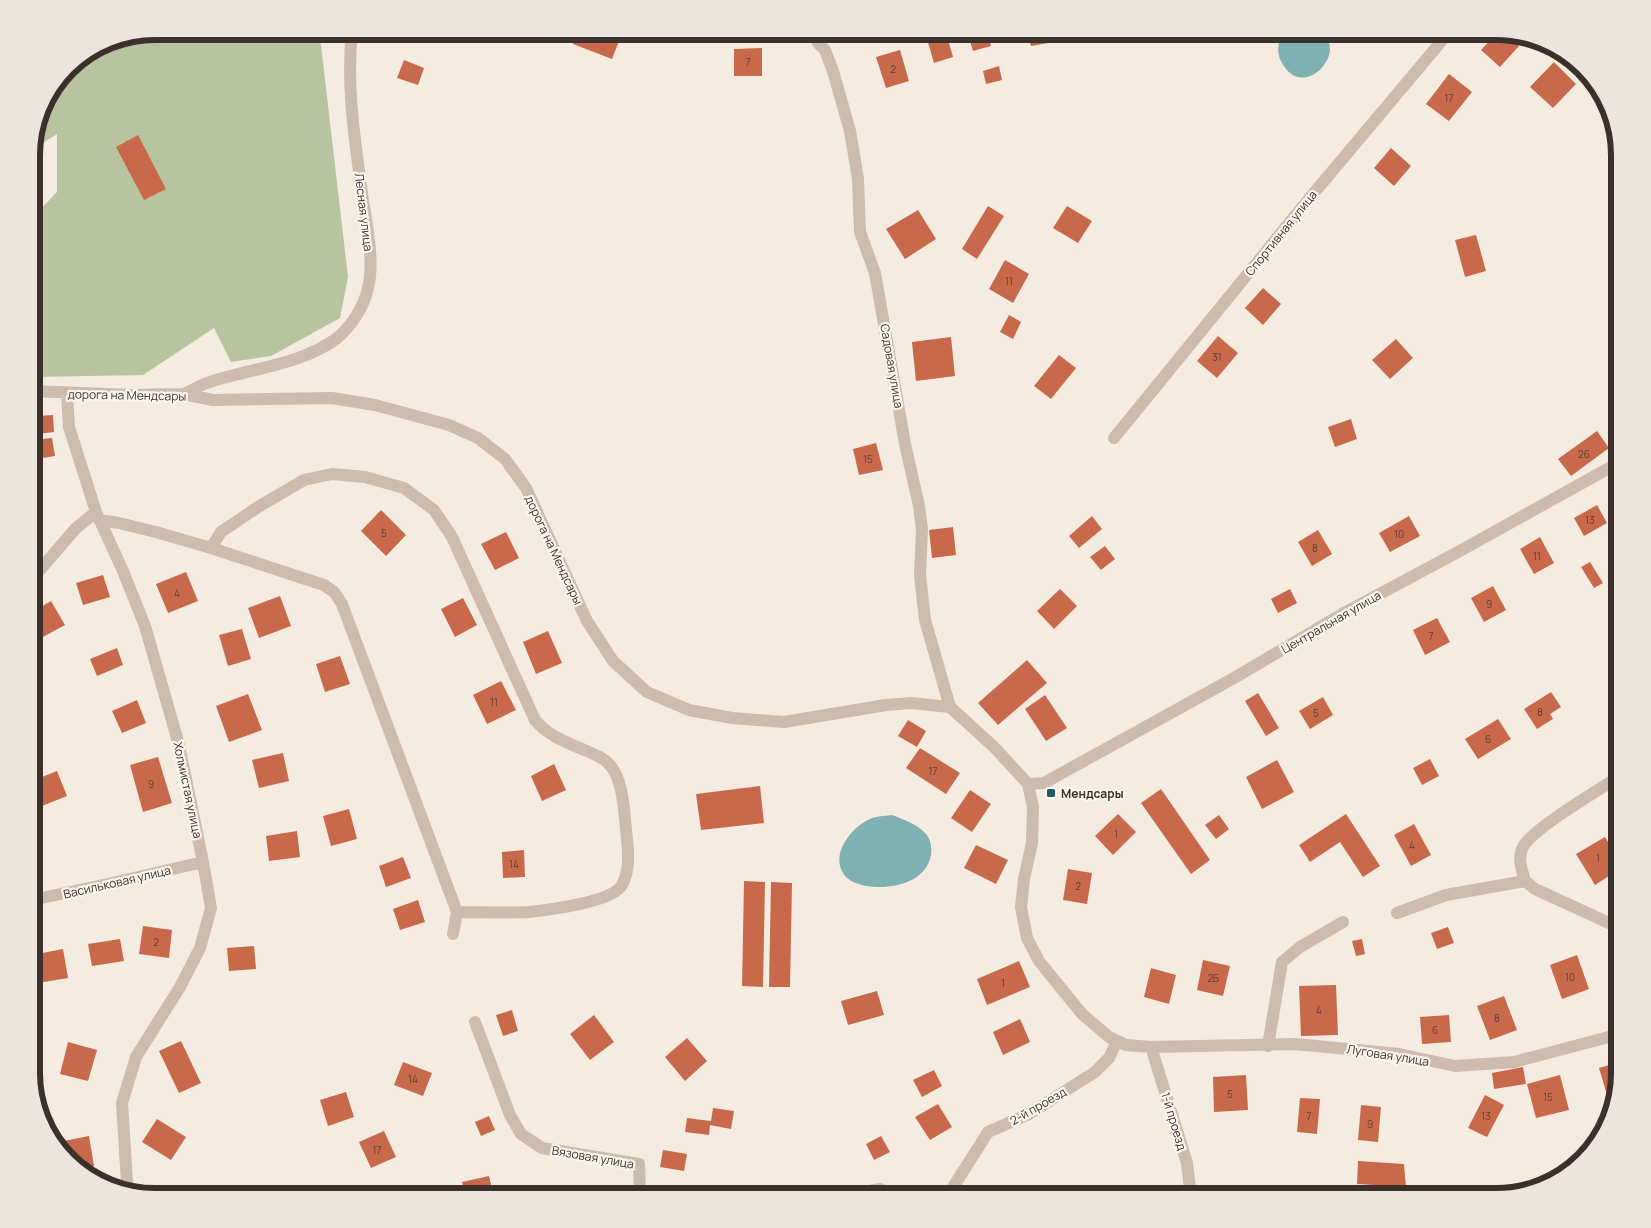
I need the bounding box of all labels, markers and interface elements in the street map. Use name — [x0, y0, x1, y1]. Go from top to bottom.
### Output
house number: 7 — [745, 55, 751, 69]
house number: 2 — [890, 62, 896, 76]
house number: 17 — [1445, 91, 1453, 105]
street label: Лесная улица — [351, 172, 377, 252]
street label: Спортивная улица — [1241, 187, 1321, 279]
house number: 11 — [1005, 274, 1013, 288]
street label: Садовая улица — [876, 322, 908, 410]
house number: 31 — [1212, 350, 1222, 364]
street label: дорога на Мендсары — [67, 385, 187, 405]
house number: 26 — [1578, 447, 1590, 461]
house number: 15 — [863, 452, 873, 466]
street label: дорога на Мендсары — [521, 493, 587, 607]
house number: 13 — [1585, 513, 1595, 527]
house number: 5 — [381, 526, 387, 540]
house number: 10 — [1394, 527, 1404, 541]
house number: 8 — [1312, 541, 1318, 555]
house number: 11 — [1533, 549, 1541, 563]
house number: 4 — [174, 586, 180, 600]
street label: Центральная улица — [1278, 587, 1384, 657]
house number: 9 — [1486, 597, 1492, 611]
house number: 7 — [1428, 629, 1434, 643]
house number: 11 — [490, 695, 498, 709]
house number: 8 — [1537, 705, 1543, 719]
house number: 5 — [1313, 706, 1319, 720]
house number: 6 — [1485, 732, 1491, 746]
street label: Холмистая улица — [169, 740, 207, 840]
house number: 17 — [929, 764, 937, 778]
house number: 9 — [148, 777, 154, 791]
place label: Мендсары — [1061, 785, 1124, 802]
marker: Мендсары — [1045, 787, 1057, 799]
house number: 1 — [1114, 827, 1118, 841]
house number: 4 — [1409, 838, 1415, 852]
house number: 1 — [1596, 851, 1600, 865]
house number: 14 — [509, 857, 519, 871]
street label: Васильковая улица — [62, 861, 172, 903]
house number: 2 — [1075, 879, 1081, 893]
house number: 2 — [153, 935, 159, 949]
house number: 10 — [1565, 970, 1575, 984]
house number: 2Б — [1207, 971, 1219, 985]
house number: 1 — [1001, 976, 1005, 990]
house number: 4 — [1316, 1003, 1322, 1017]
house number: 8 — [1494, 1011, 1500, 1025]
house number: 6 — [1432, 1023, 1438, 1037]
street label: Луговая улица — [1346, 1040, 1430, 1070]
house number: 14 — [408, 1072, 418, 1086]
street label: 2-й проезд — [1007, 1083, 1069, 1129]
house number: 5 — [1227, 1087, 1233, 1101]
street label: 1-й проезд — [1157, 1090, 1191, 1152]
house number: 15 — [1543, 1090, 1553, 1104]
house number: 7 — [1306, 1109, 1312, 1123]
house number: 13 — [1481, 1109, 1491, 1123]
house number: 9 — [1367, 1117, 1373, 1131]
street label: Вязовая улица — [551, 1141, 635, 1173]
house number: 17 — [373, 1143, 381, 1157]

